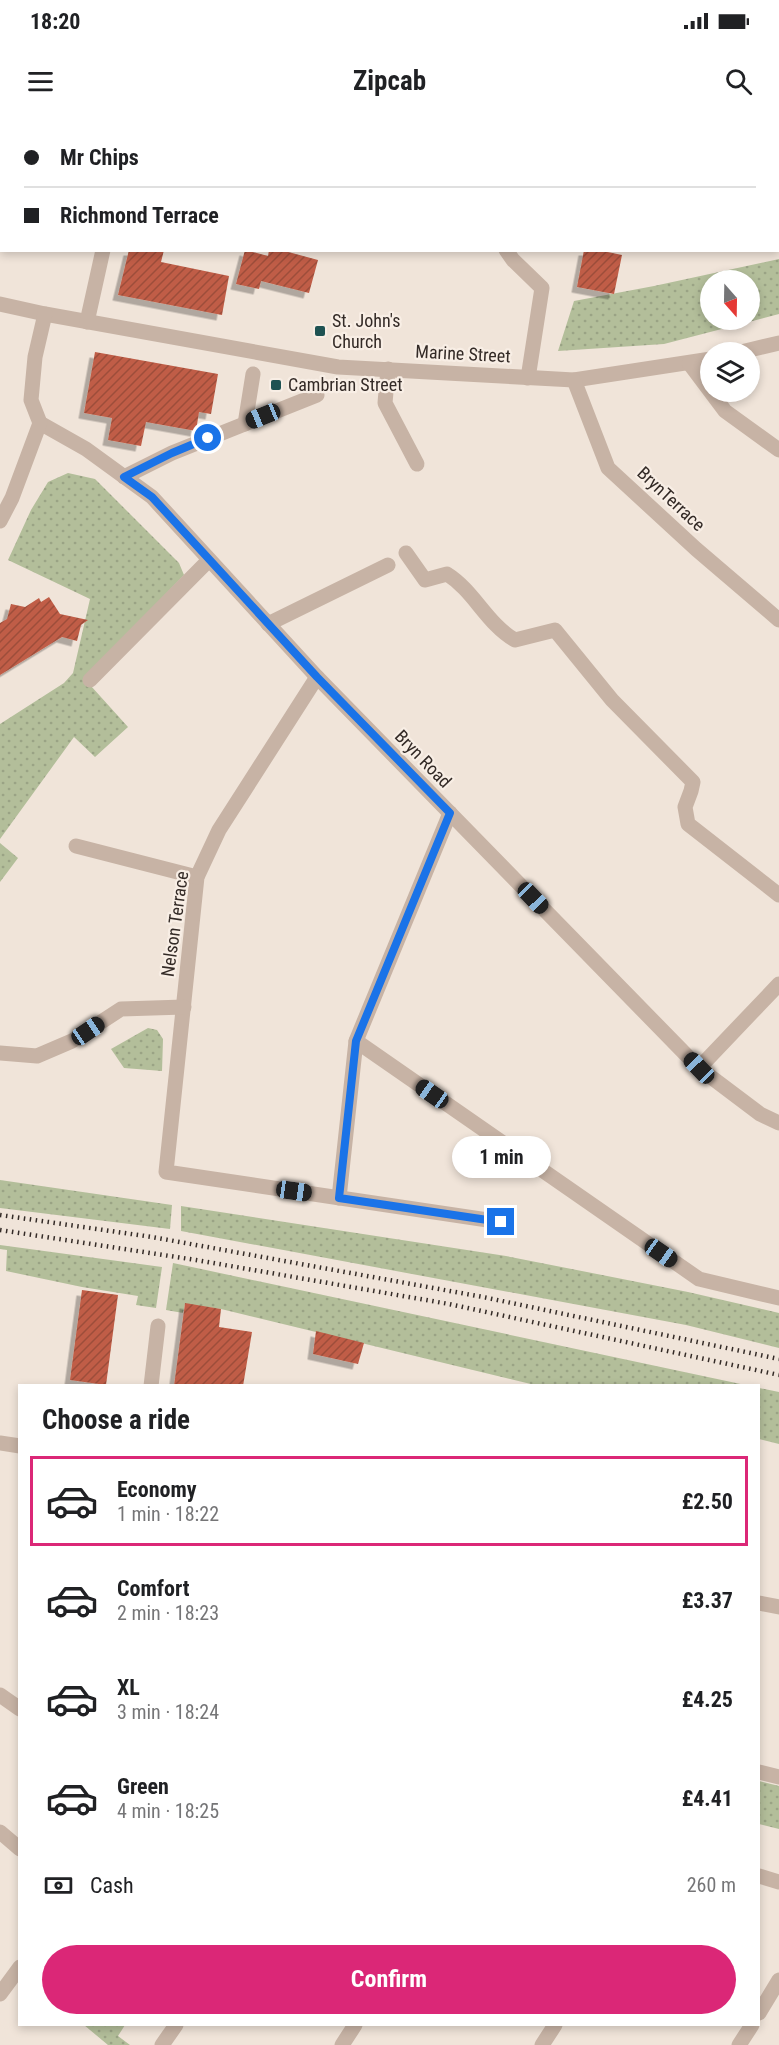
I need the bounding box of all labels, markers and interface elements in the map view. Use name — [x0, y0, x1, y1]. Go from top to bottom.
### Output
text: 18:20 — [30, 9, 81, 34]
icon: menu — [24, 65, 57, 98]
text: Zipcab — [353, 65, 426, 97]
icon: search — [722, 65, 755, 98]
text: Mr Chips — [60, 145, 139, 170]
text: Richmond Terrace — [60, 203, 219, 228]
north arrow — [700, 270, 760, 330]
map controls — [700, 270, 760, 402]
place label: St. John's Church — [332, 310, 400, 352]
marker: St. John's Church — [313, 324, 327, 338]
street label: Marine Street — [415, 341, 511, 366]
button: layers — [700, 342, 760, 402]
place label: Cambrian Street — [288, 374, 403, 395]
marker: Cambrian Street — [269, 378, 283, 392]
car — [243, 401, 283, 431]
route start — [194, 424, 221, 451]
street label: BrynTerrace — [633, 462, 709, 535]
street label: Bryn Road — [391, 725, 456, 792]
street label: Nelson Terrace — [157, 870, 192, 978]
car — [514, 879, 552, 917]
car — [68, 1013, 108, 1049]
car — [680, 1049, 718, 1087]
car — [412, 1076, 452, 1112]
callout: 1 min — [452, 1135, 550, 1177]
text: 1 min — [479, 1145, 524, 1169]
car — [275, 1180, 313, 1202]
route end — [487, 1208, 514, 1235]
car — [641, 1235, 681, 1271]
text: Choose a ride — [42, 1404, 190, 1436]
icon: car — [45, 1474, 99, 1528]
text: Economy — [117, 1477, 197, 1502]
text: £2.50 — [682, 1489, 733, 1514]
text: 1 min · 18:22 — [117, 1502, 219, 1526]
icon: car — [45, 1573, 99, 1627]
text: Comfort — [117, 1576, 190, 1601]
text: £3.37 — [682, 1588, 733, 1613]
text: 2 min · 18:23 — [117, 1601, 219, 1625]
icon: car — [45, 1672, 99, 1726]
text: XL — [117, 1675, 140, 1700]
text: £4.25 — [682, 1687, 733, 1712]
text: 3 min · 18:24 — [117, 1700, 219, 1724]
icon: car — [45, 1771, 99, 1825]
text: Green — [117, 1774, 169, 1799]
text: £4.41 — [682, 1786, 733, 1811]
text: 4 min · 18:25 — [117, 1799, 219, 1823]
icon: cash — [42, 1869, 75, 1902]
text: Cash — [90, 1873, 134, 1898]
text: 260 m — [687, 1873, 736, 1897]
button: Confirm — [42, 1945, 736, 2014]

